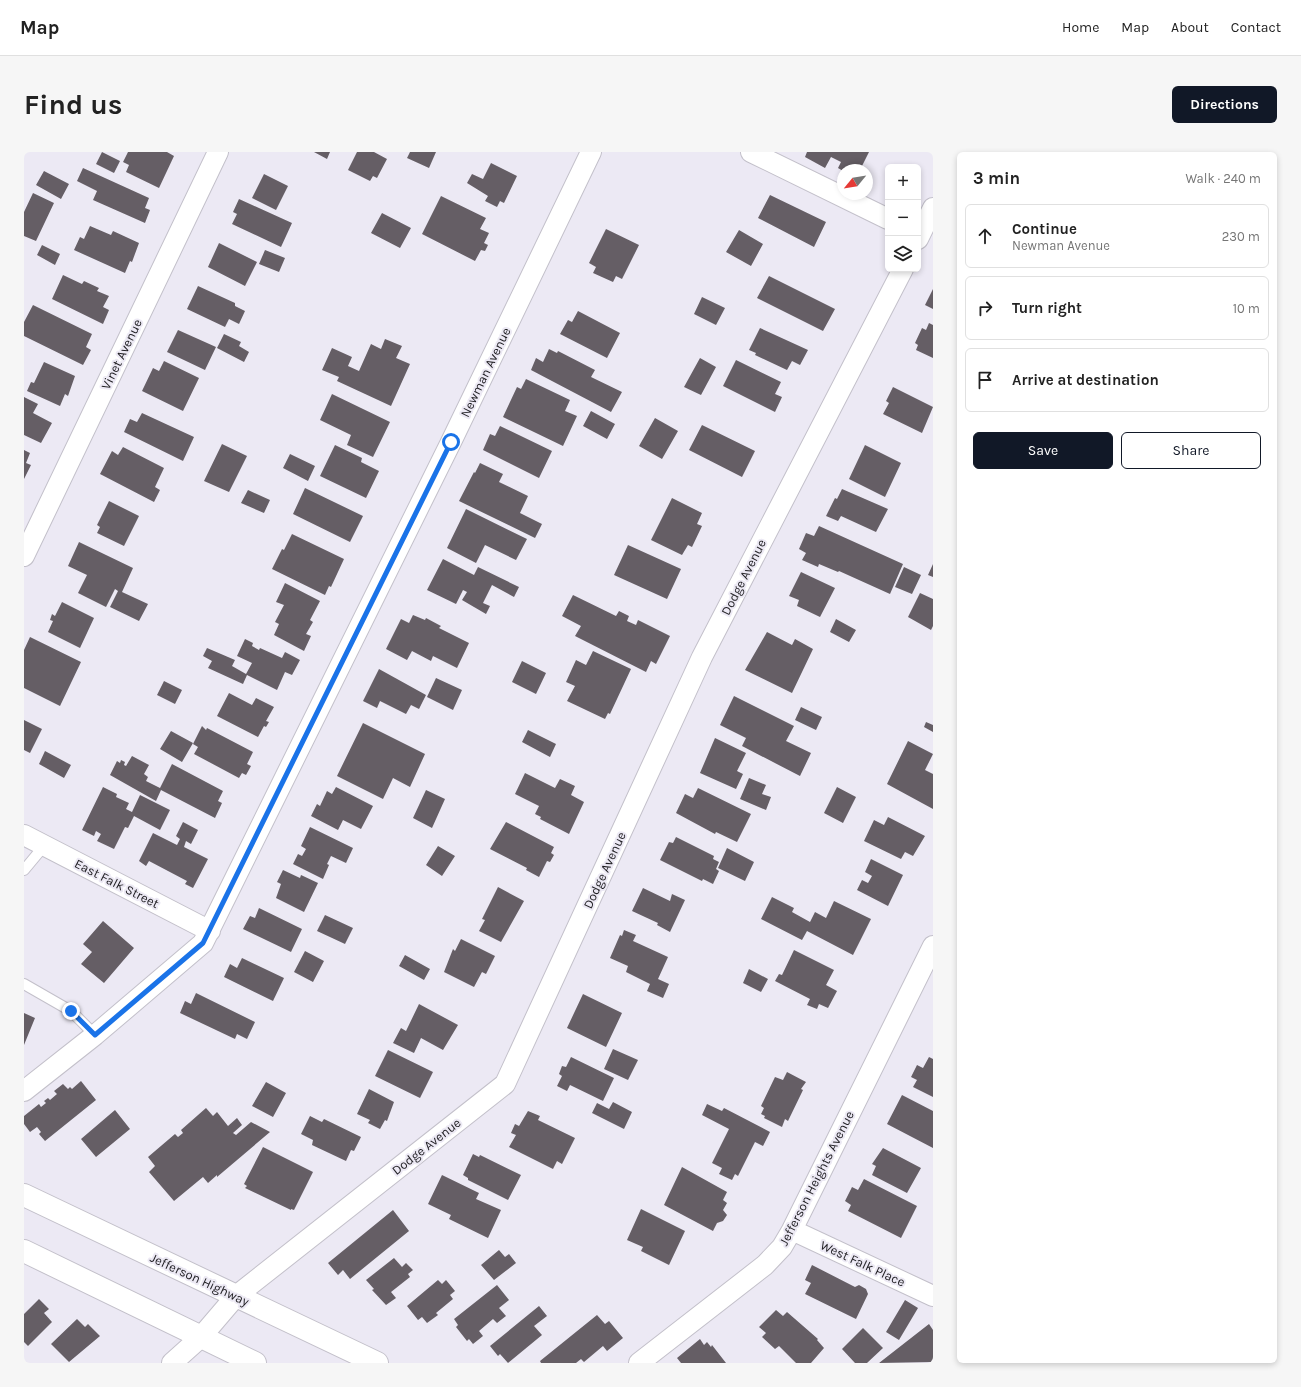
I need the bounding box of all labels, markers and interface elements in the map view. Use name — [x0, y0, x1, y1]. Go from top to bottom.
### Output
text: Map — [20, 17, 59, 39]
text: Home — [1062, 19, 1099, 36]
text: Map — [1121, 19, 1149, 36]
text: About — [1171, 19, 1209, 36]
text: Contact — [1231, 19, 1281, 36]
button: Directions — [1172, 86, 1277, 123]
text: Find us — [24, 88, 123, 121]
north arrow — [837, 164, 873, 200]
map controls — [885, 164, 921, 272]
button: + — [885, 164, 921, 200]
text: 3 min — [973, 168, 1020, 188]
text: Walk · 240 m — [1185, 171, 1261, 186]
button: − — [885, 200, 921, 236]
text: Continue — [1012, 220, 1077, 238]
icon: ahead — [974, 225, 996, 247]
text: 230 m — [1222, 229, 1260, 244]
button: layers — [885, 236, 921, 272]
text: Newman Avenue — [1012, 238, 1110, 253]
icon: right — [974, 297, 996, 319]
text: Turn right — [1012, 299, 1082, 317]
text: 10 m — [1233, 301, 1260, 316]
street label: Vinet Avenue — [98, 316, 145, 392]
street label: Newman Avenue — [457, 325, 514, 420]
icon: arrive — [974, 369, 996, 391]
text: Arrive at destination — [1012, 371, 1159, 389]
button: Save — [973, 432, 1113, 469]
button: Share — [1121, 432, 1261, 469]
route start — [442, 433, 460, 451]
street label: Dodge Avenue — [718, 536, 769, 618]
street label: Dodge Avenue — [580, 829, 629, 911]
street label: East Falk Street — [72, 856, 162, 911]
route end — [62, 1002, 80, 1020]
street label: Jefferson Heights Avenue — [776, 1108, 857, 1248]
street label: Dodge Avenue — [389, 1115, 464, 1178]
street label: West Falk Place — [818, 1237, 908, 1290]
street label: Jefferson Highway — [148, 1250, 252, 1309]

